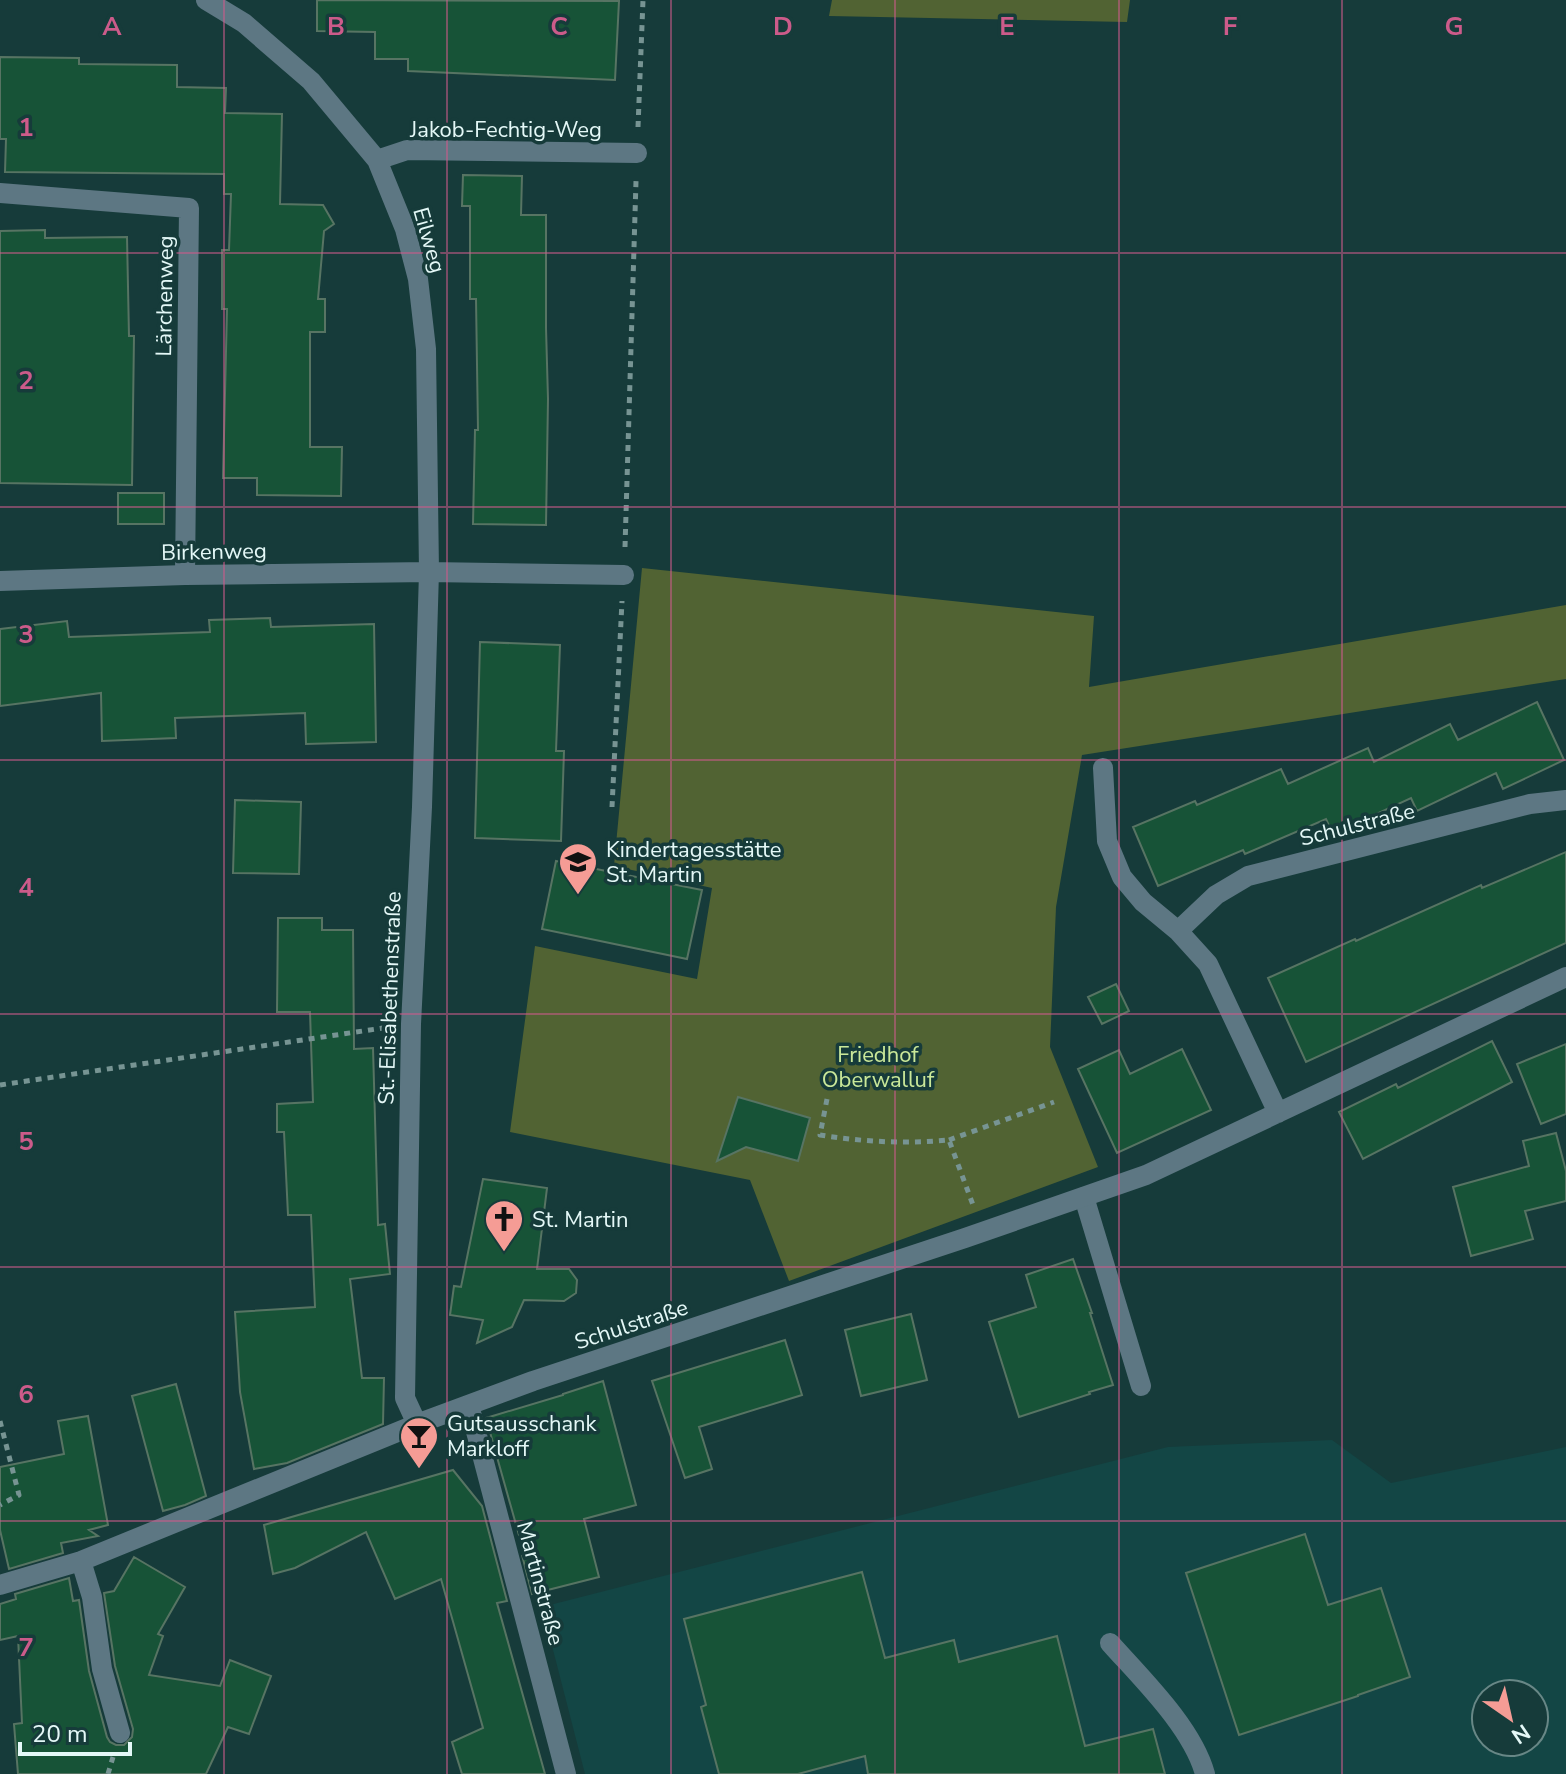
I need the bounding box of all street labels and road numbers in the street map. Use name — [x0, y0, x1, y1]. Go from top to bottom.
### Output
street label: Jakob-Fechtig-Weg — [409, 115, 602, 145]
street label: Eilweg — [405, 204, 453, 277]
street label: Lärchenweg — [149, 235, 181, 357]
street label: Birkenweg — [161, 536, 267, 568]
street label: Schulstraße — [1296, 796, 1418, 854]
street label: St.-Elisabethenstraße — [371, 891, 409, 1105]
street label: Schulstraße — [571, 1292, 692, 1357]
street label: Martinstraße — [509, 1518, 571, 1649]

